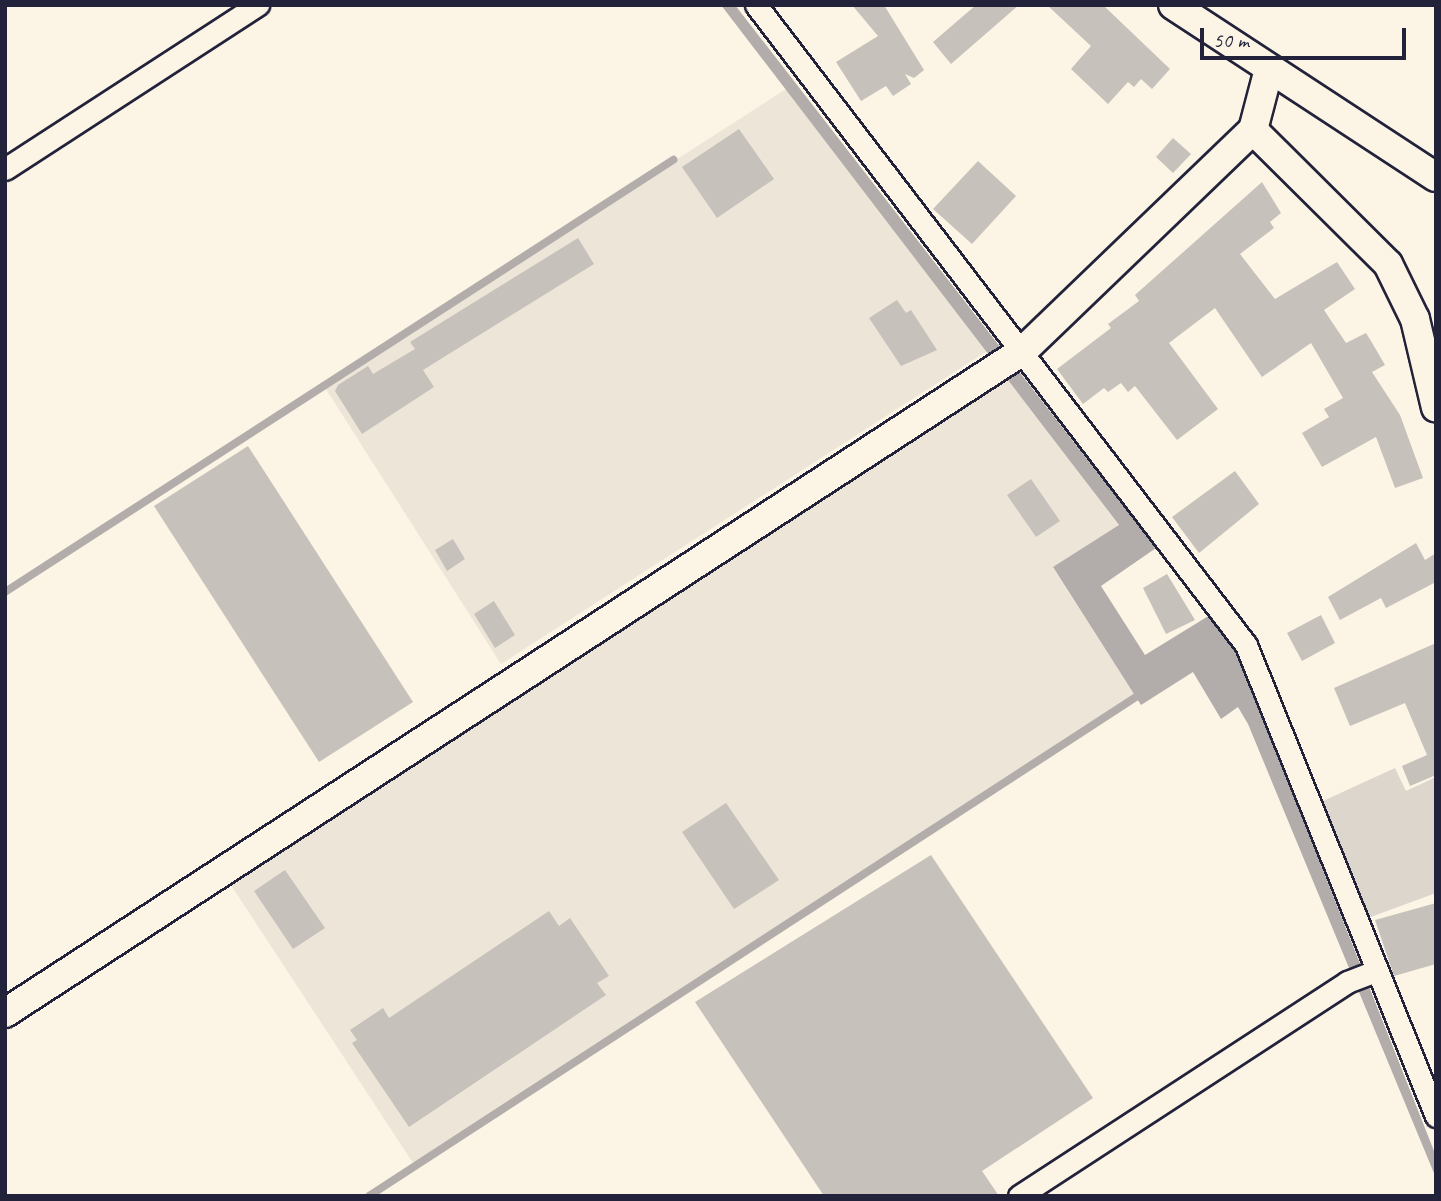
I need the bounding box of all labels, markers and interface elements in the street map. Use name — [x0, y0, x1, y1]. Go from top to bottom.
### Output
scale bar — [1203, 14, 1410, 58]
text: 50 m — [1213, 27, 1249, 53]

